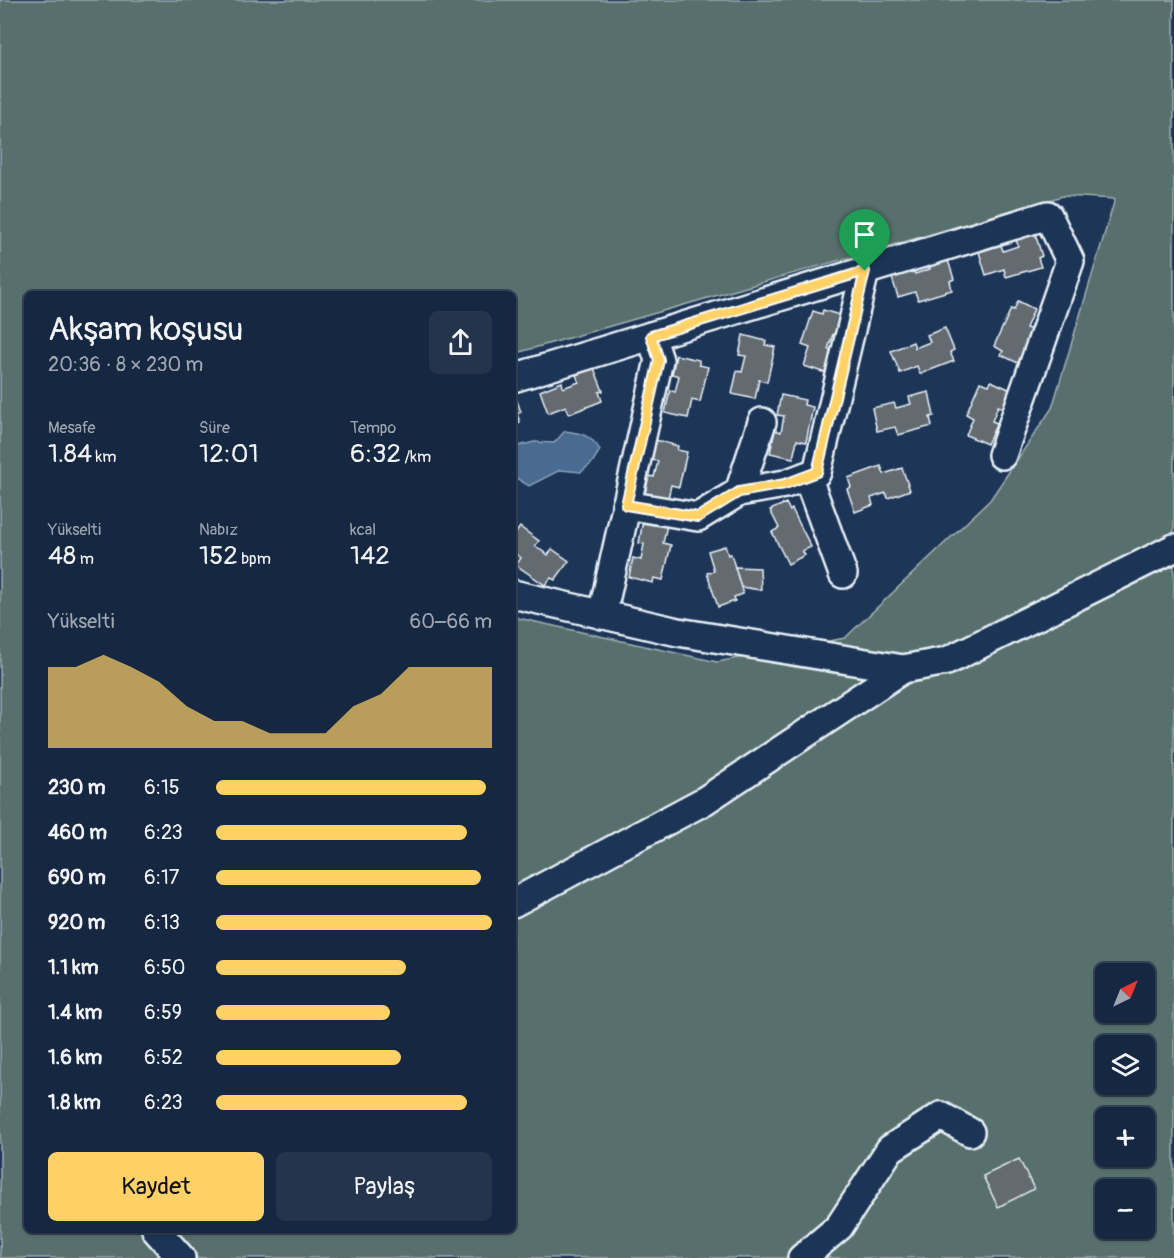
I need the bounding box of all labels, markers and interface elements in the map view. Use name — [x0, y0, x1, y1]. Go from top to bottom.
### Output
pin — [839, 209, 890, 271]
icon: arrive — [848, 218, 881, 251]
text: Akşam koşusu — [48, 309, 243, 350]
button: share — [429, 311, 492, 374]
text: 20:36 · 8 × 230 m — [48, 352, 203, 377]
text: Mesafe — [48, 418, 95, 438]
text: Süre — [199, 418, 230, 438]
text: Tempo — [350, 418, 396, 438]
text: 1.84 — [48, 438, 92, 470]
text: 12:01 — [199, 438, 259, 470]
text: 6:32 — [350, 438, 401, 470]
text: km — [92, 447, 116, 467]
text: /km — [401, 447, 431, 467]
text: Yükselti — [48, 520, 101, 540]
text: Nabız — [199, 520, 238, 540]
text: kcal — [350, 520, 376, 540]
text: 48 — [48, 540, 76, 572]
text: 152 — [199, 540, 238, 572]
text: 142 — [350, 540, 390, 572]
text: m — [76, 549, 94, 569]
text: bpm — [238, 549, 271, 569]
text: Yükselti — [48, 609, 115, 634]
text: 60–66 m — [410, 609, 492, 634]
text: 230 m — [48, 775, 106, 800]
text: 6:15 — [144, 775, 180, 800]
text: 460 m — [48, 820, 107, 845]
text: 6:23 — [144, 820, 183, 845]
text: 690 m — [48, 865, 106, 890]
text: 6:17 — [144, 865, 179, 890]
text: 920 m — [48, 910, 105, 935]
text: 6:13 — [144, 910, 180, 935]
text: 1.1 km — [48, 955, 98, 980]
text: 6:50 — [144, 955, 185, 980]
north arrow — [1095, 963, 1155, 1023]
map controls — [1095, 963, 1155, 1239]
text: 1.4 km — [48, 1000, 102, 1025]
text: 6:59 — [144, 1000, 182, 1025]
button: layers — [1095, 1035, 1155, 1095]
text: 1.6 km — [48, 1045, 102, 1070]
text: 6:52 — [144, 1045, 183, 1070]
text: 1.8 km — [48, 1090, 101, 1115]
text: 6:23 — [144, 1090, 183, 1115]
button: + — [1095, 1107, 1155, 1167]
button: Kaydet — [48, 1152, 264, 1221]
button: Paylaş — [276, 1152, 492, 1221]
button: − — [1095, 1179, 1155, 1239]

